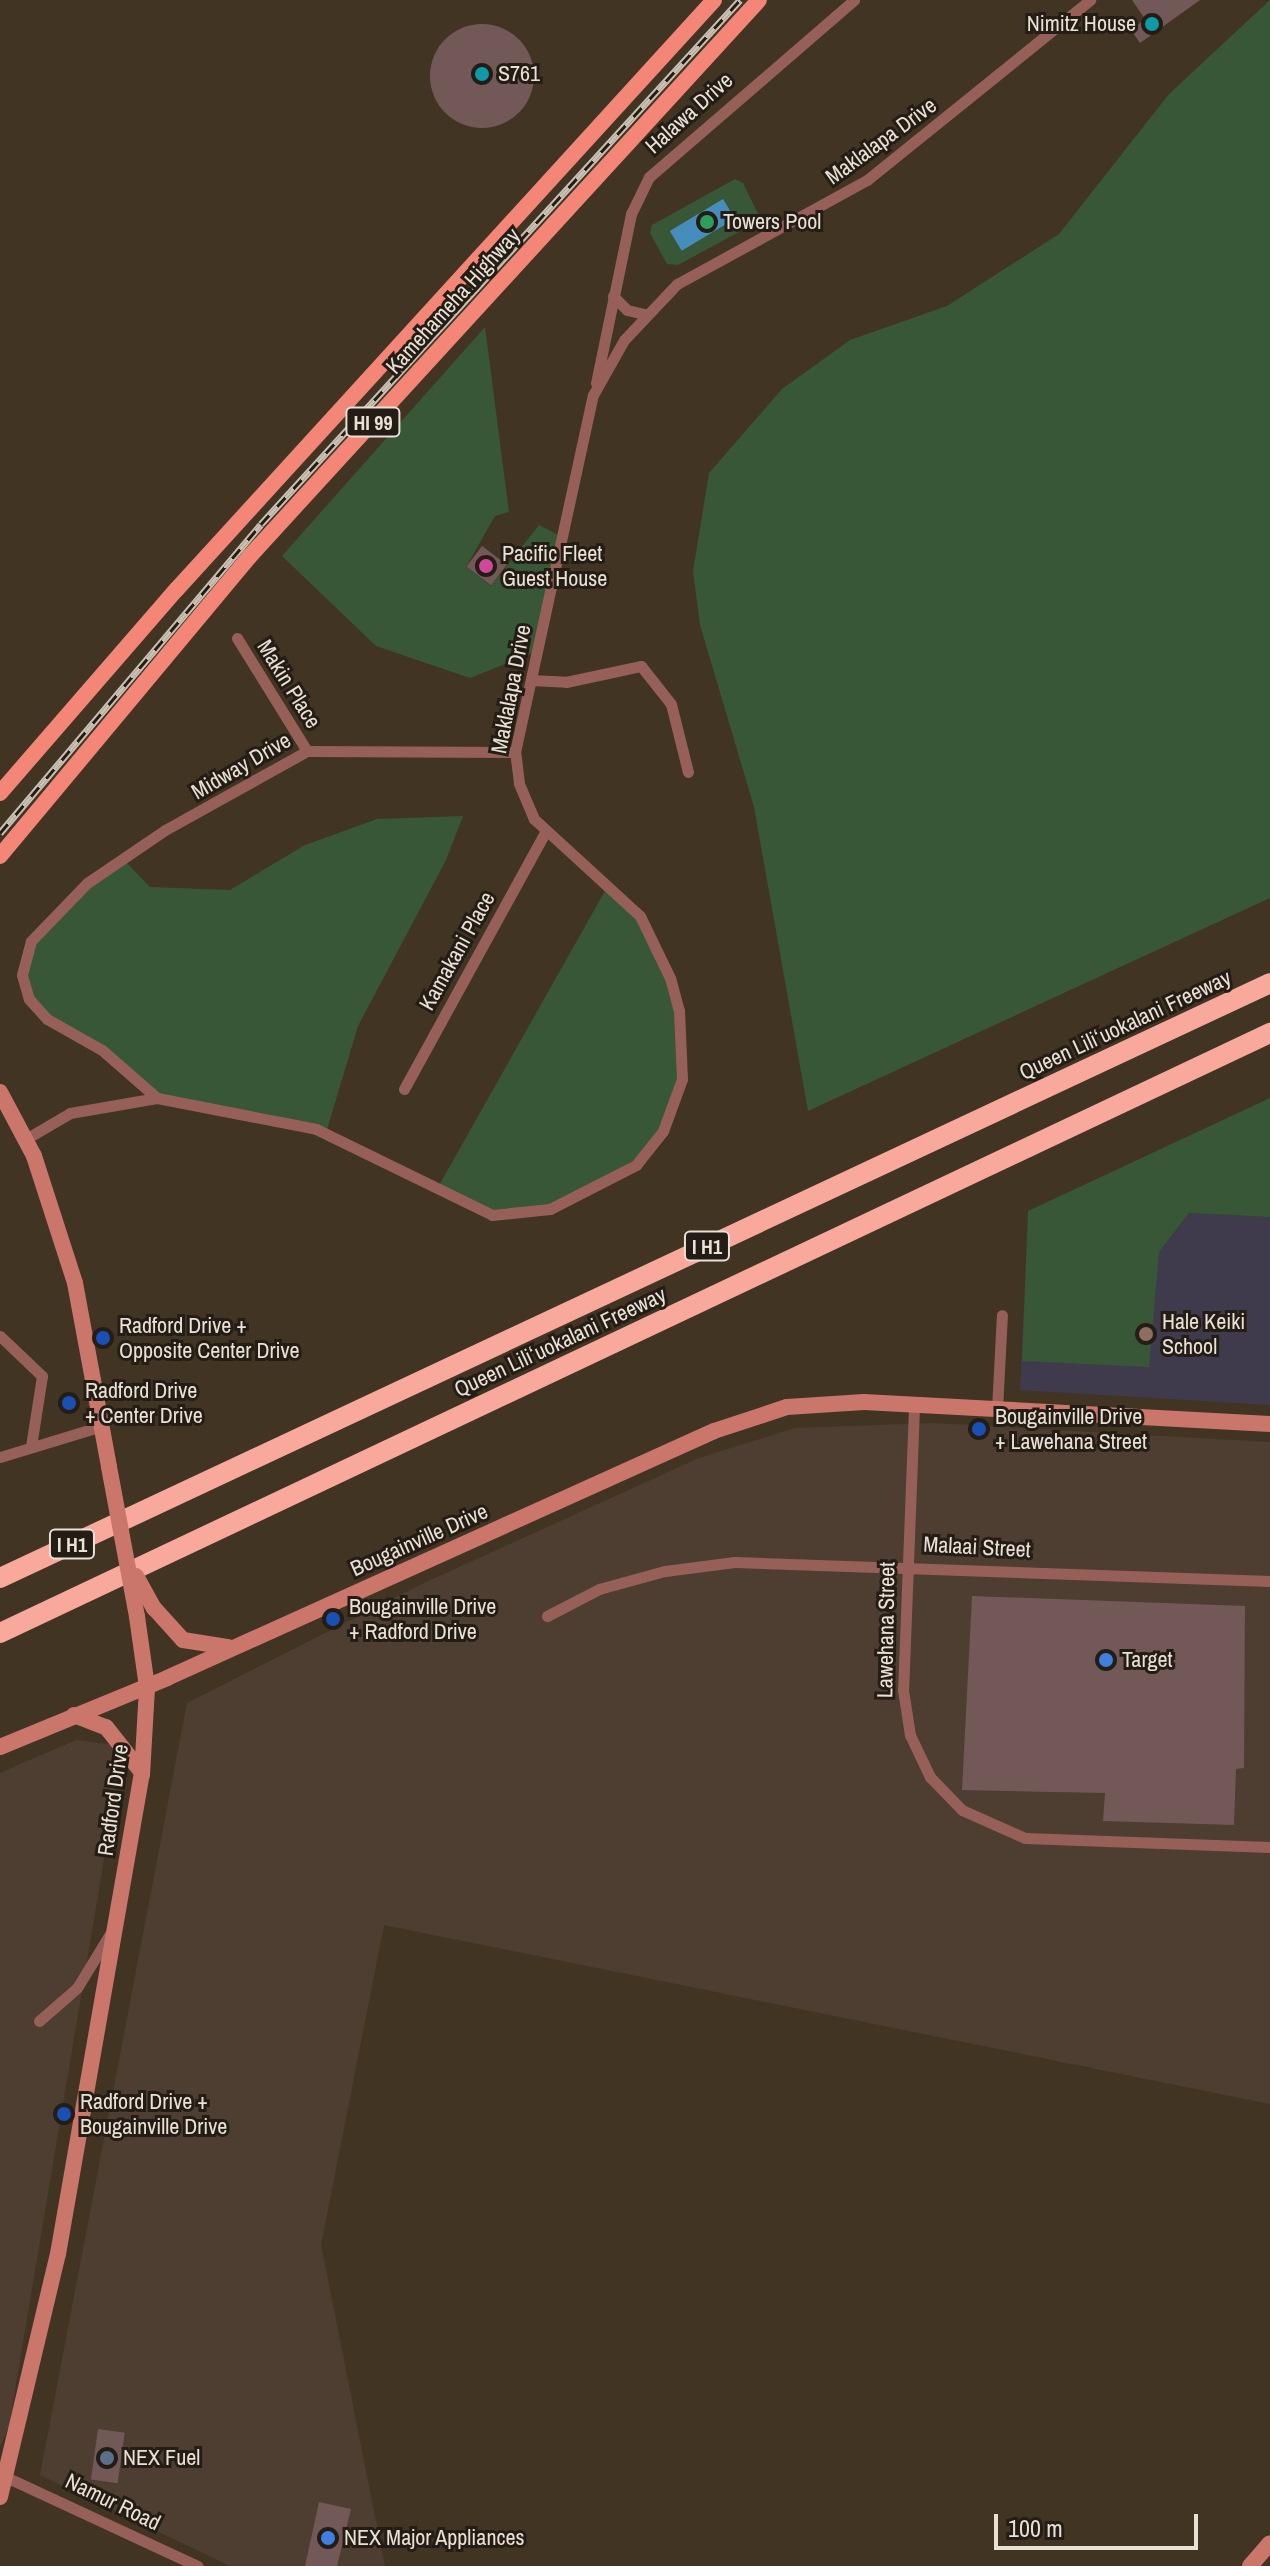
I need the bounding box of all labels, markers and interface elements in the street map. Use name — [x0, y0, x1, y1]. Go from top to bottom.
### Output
place label: Nimitz House — [1027, 11, 1136, 37]
marker: Nimitz House — [1143, 15, 1161, 33]
place label: S761 — [498, 61, 540, 87]
marker: S761 — [473, 65, 491, 83]
street label: Halawa Drive — [640, 67, 738, 159]
street label: Maklalapa Drive — [821, 92, 941, 190]
place label: Towers Pool — [723, 209, 821, 235]
marker: Towers Pool — [698, 213, 716, 231]
street label: Kamehameha Highway — [380, 222, 526, 380]
road number: HI 99 — [345, 406, 401, 438]
place label: Pacific Fleet Guest House — [502, 540, 607, 592]
marker: Pacific Fleet Guest House — [477, 557, 495, 575]
street label: Maklalapa Drive — [486, 623, 536, 755]
street label: Makin Place — [252, 635, 326, 733]
street label: Midway Drive — [187, 727, 295, 805]
street label: Kamakani Place — [414, 887, 500, 1015]
street label: Queen Liliʻuokalani Freeway — [1015, 964, 1235, 1086]
road number: I H1 — [683, 1230, 731, 1262]
street label: Queen Liliʻuokalani Freeway — [450, 1281, 670, 1403]
place label: Hale Keiki School — [1162, 1308, 1245, 1360]
place label: Radford Drive + Opposite Center Drive — [119, 1312, 299, 1364]
marker: Hale Keiki School — [1137, 1325, 1155, 1343]
marker: Radford Drive + Opposite Center Drive — [94, 1329, 112, 1347]
place label: Radford Drive + Center Drive — [85, 1377, 203, 1428]
marker: Radford Drive + Center Drive — [60, 1394, 78, 1412]
place label: Bougainville Drive + Lawehana Street — [995, 1403, 1147, 1454]
marker: Bougainville Drive + Lawehana Street — [970, 1420, 988, 1438]
street label: Bougainville Drive — [346, 1498, 492, 1582]
road number: I H1 — [48, 1528, 96, 1560]
street label: Malaai Street — [923, 1531, 1031, 1563]
street label: Lawehana Street — [872, 1562, 900, 1698]
place label: Bougainville Drive + Radford Drive — [349, 1593, 496, 1644]
marker: Bougainville Drive + Radford Drive — [324, 1610, 342, 1628]
place label: Target — [1122, 1647, 1172, 1673]
marker: Target — [1097, 1651, 1115, 1669]
street label: Radford Drive — [92, 1743, 134, 1857]
place label: Radford Drive + Bougainville Drive — [80, 2088, 227, 2140]
marker: Radford Drive + Bougainville Drive — [55, 2105, 73, 2123]
place label: NEX Fuel — [123, 2445, 200, 2471]
marker: NEX Fuel — [98, 2449, 116, 2467]
street label: Namur Road — [61, 2468, 165, 2536]
scale bar — [998, 2498, 1202, 2548]
text: 100 m — [1008, 2512, 1063, 2544]
place label: NEX Major Appliances — [344, 2525, 525, 2551]
marker: NEX Major Appliances — [319, 2529, 337, 2547]

